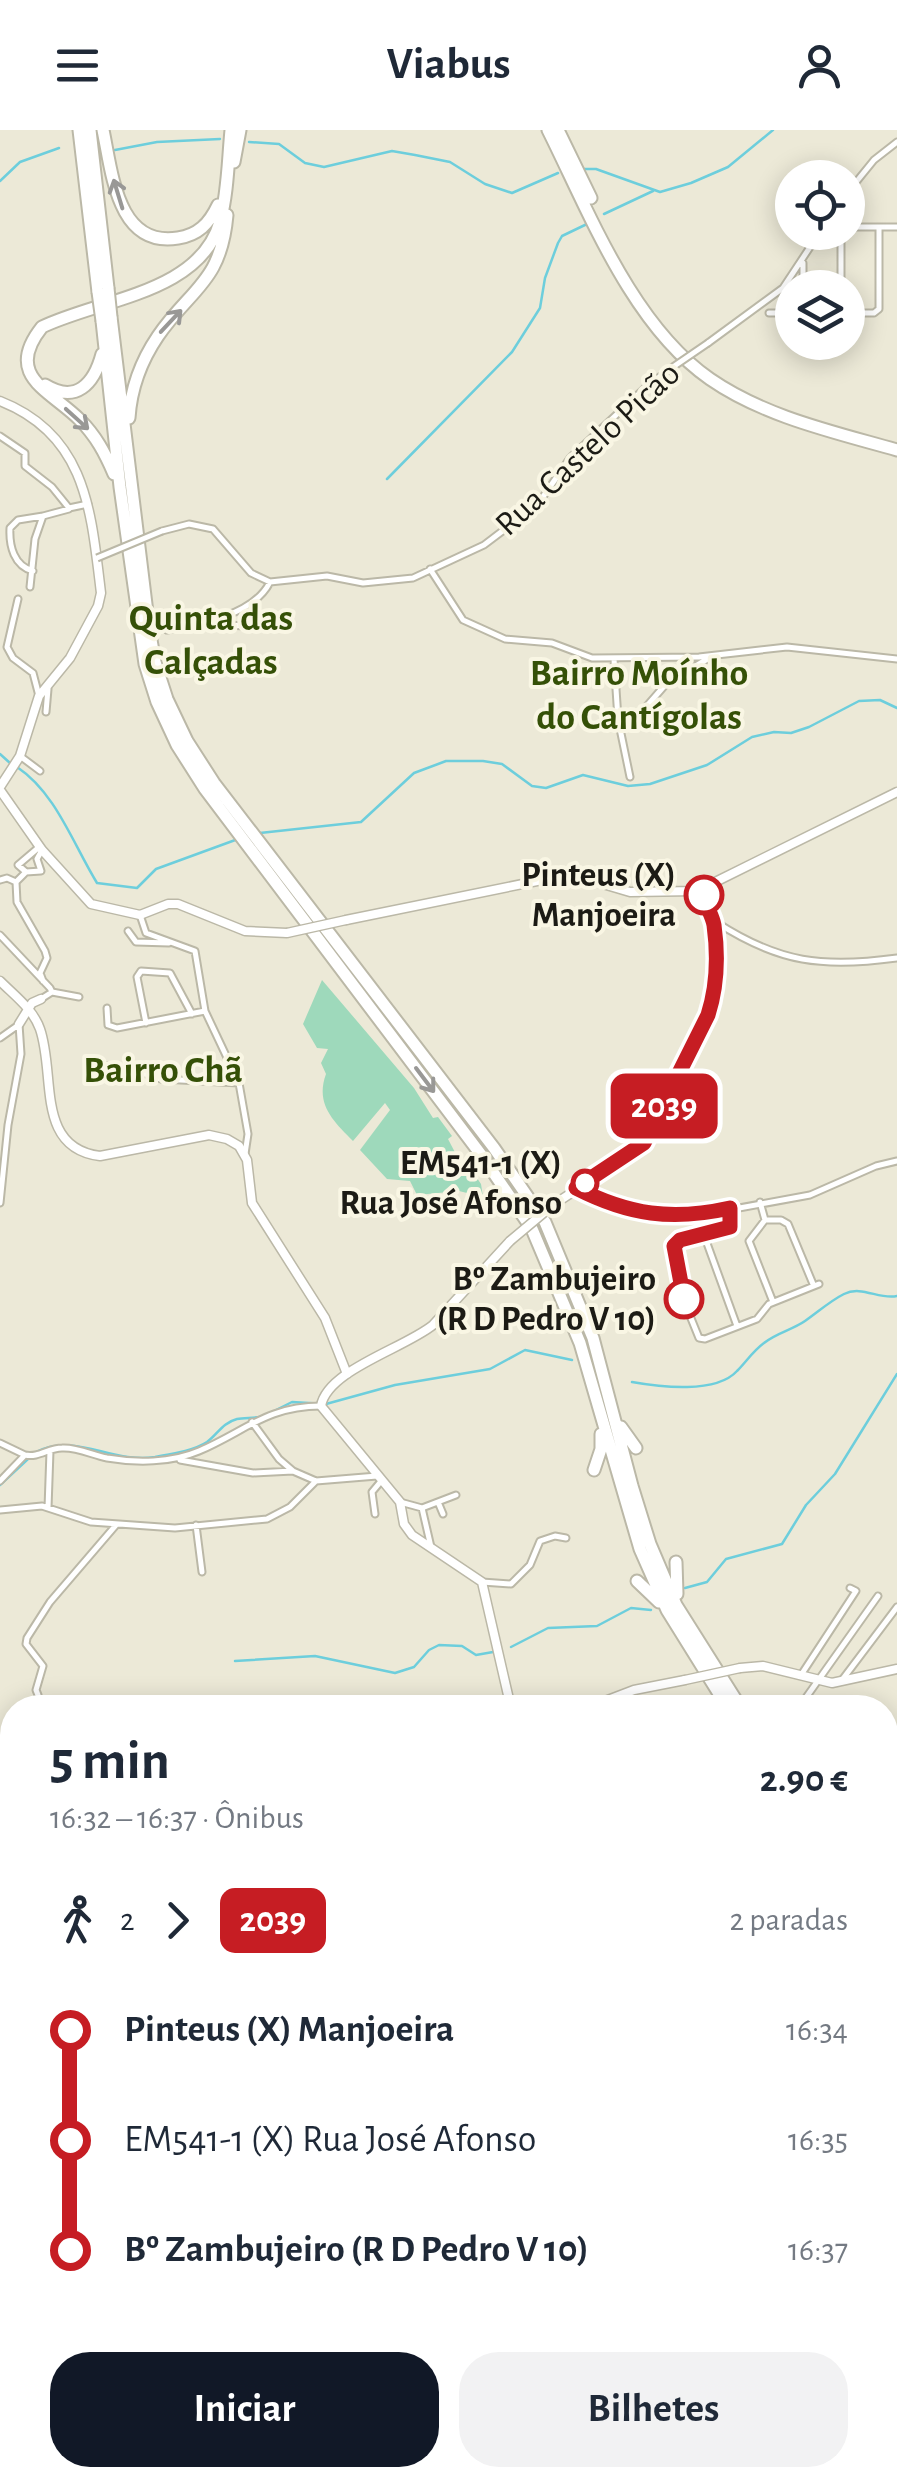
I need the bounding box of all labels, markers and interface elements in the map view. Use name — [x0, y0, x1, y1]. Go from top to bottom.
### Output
icon: menu — [50, 38, 105, 93]
icon: person — [792, 38, 847, 93]
text: Viabus — [386, 42, 511, 87]
map controls — [775, 160, 865, 360]
button: locate — [775, 160, 865, 250]
one-way arrow — [108, 179, 126, 211]
button: layers — [775, 270, 865, 360]
one-way arrow — [159, 309, 182, 334]
street label: Rua Castelo Picão — [489, 355, 687, 543]
one-way arrow — [64, 407, 89, 430]
district label: Quinta das Calçadas — [129, 600, 293, 682]
district label: Bairro Moínho do Cantígolas — [530, 655, 748, 737]
place label: Pinteus (X) Manjoeira — [521, 858, 676, 933]
marker: Pinteus (X) Manjoeira — [685, 876, 723, 914]
district label: Bairro Chã — [83, 1052, 243, 1090]
one-way arrow — [414, 1066, 435, 1093]
line badge: 2039 — [594, 1074, 734, 1138]
text: 2039 — [631, 1089, 697, 1124]
place label: EM541-1 (X) Rua José Afonso — [339, 1146, 562, 1221]
marker: EM541-1 (X) Rua José Afonso — [572, 1170, 598, 1196]
place label: Bº Zambujeiro (R D Pedro V 10) — [436, 1262, 656, 1337]
marker: Bº Zambujeiro (R D Pedro V 10) — [665, 1280, 703, 1318]
text: 5 min — [50, 1734, 170, 1789]
text: 2.90 € — [760, 1761, 848, 1799]
text: 16:32 – 16:37 · Ônibus — [50, 1802, 304, 1834]
icon: walk — [50, 1893, 105, 1948]
icon: forward — [150, 1893, 205, 1948]
text: 2039 — [240, 1903, 306, 1938]
text: 2 — [120, 1904, 135, 1936]
text: 2 paradas — [729, 1904, 848, 1936]
text: Pinteus (X) Manjoeira — [124, 2011, 454, 2049]
text: 16:34 — [786, 2014, 848, 2046]
text: EM541-1 (X) Rua José Afonso — [124, 2121, 536, 2159]
text: 16:35 — [788, 2124, 848, 2156]
text: Bº Zambujeiro (R D Pedro V 10) — [124, 2231, 589, 2269]
text: 16:37 — [788, 2234, 848, 2266]
button: Iniciar — [50, 2352, 439, 2467]
button: Bilhetes — [459, 2352, 848, 2467]

